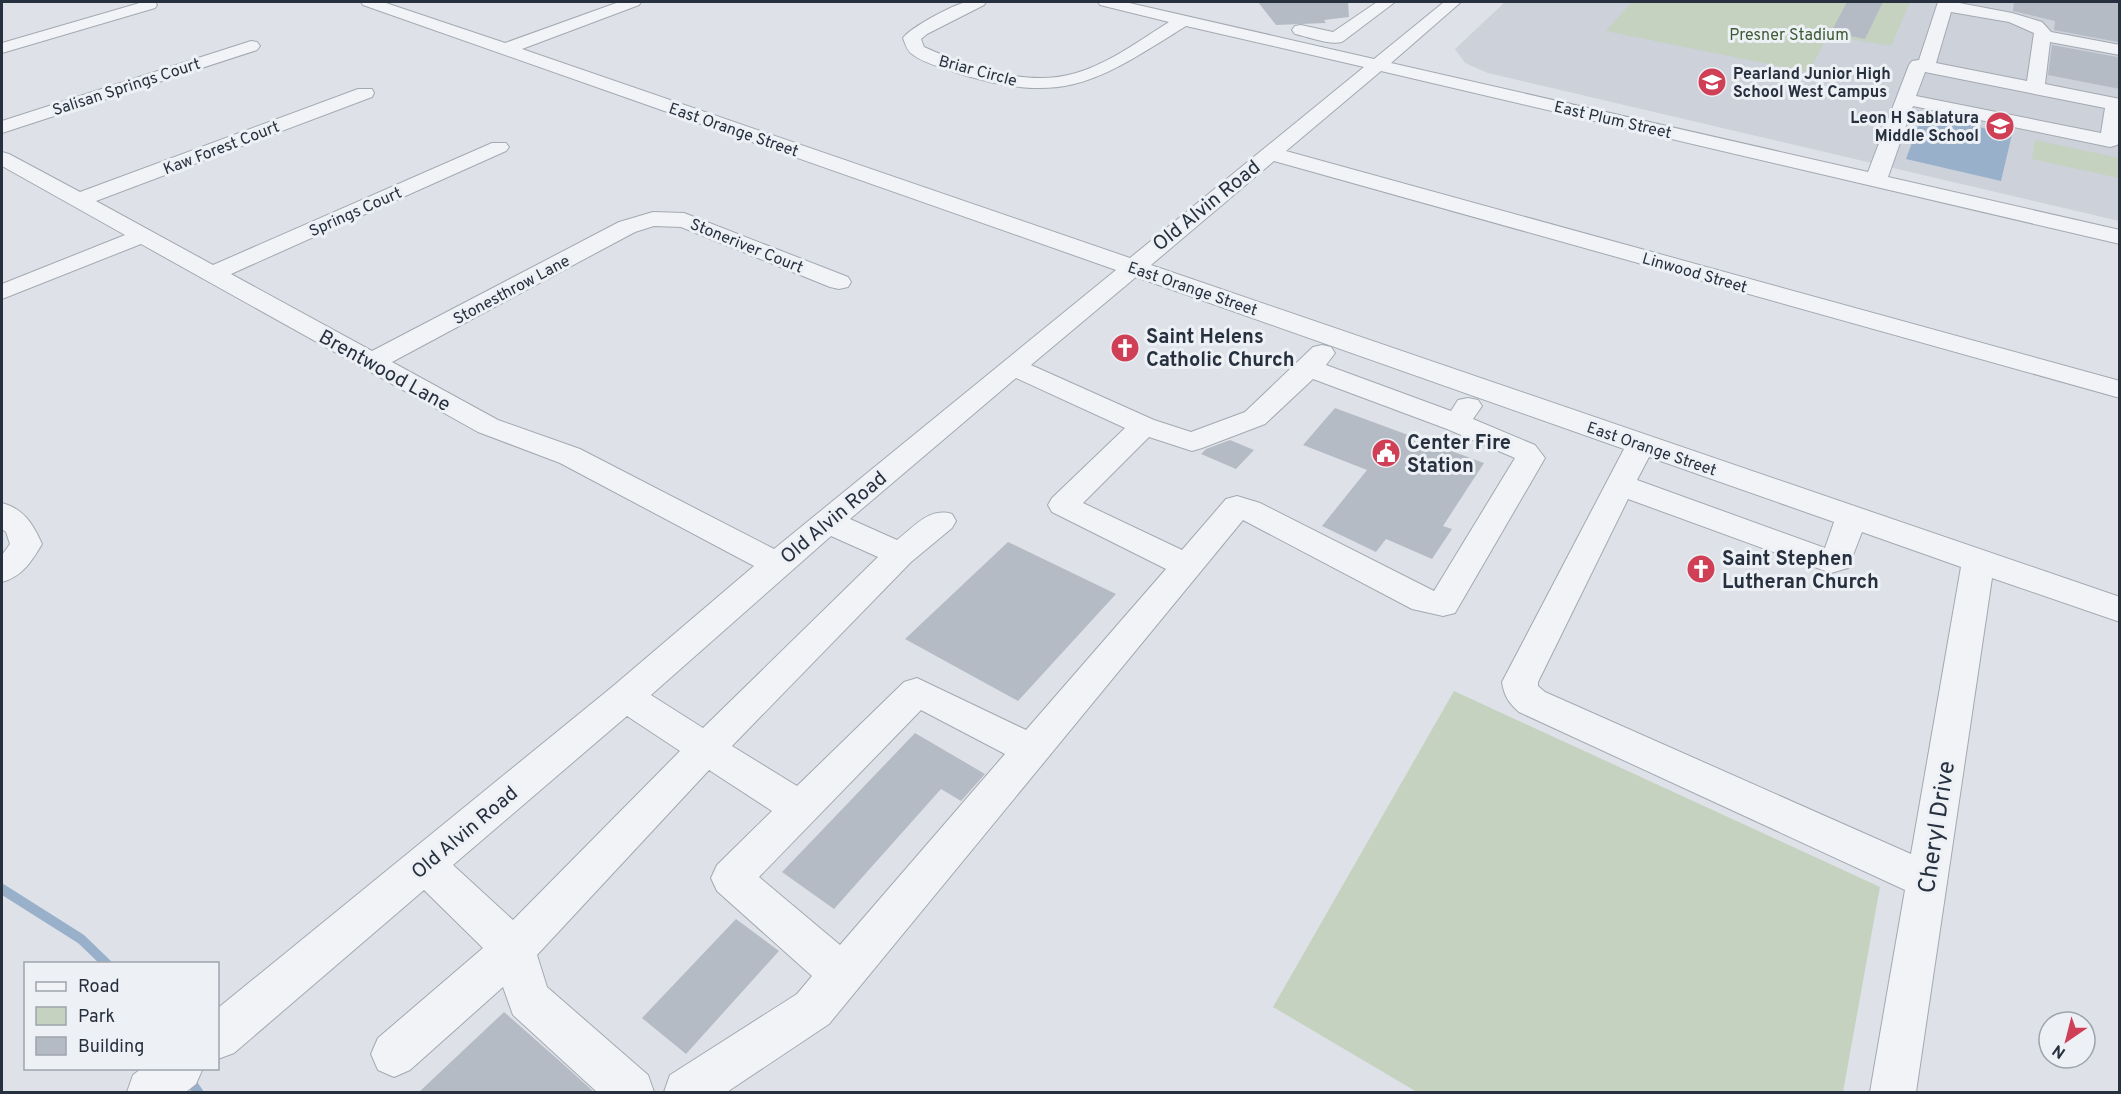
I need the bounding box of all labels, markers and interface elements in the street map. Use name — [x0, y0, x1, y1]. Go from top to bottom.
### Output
park label: Presner Stadium — [1729, 26, 1849, 46]
street label: Briar Circle — [936, 52, 1019, 92]
street label: Salisan Springs Court — [50, 55, 203, 121]
place label: Pearland Junior High School West Campus — [1733, 65, 1891, 103]
school or university icon: Pearland Junior High School West Campus — [1696, 66, 1728, 98]
street label: East Plum Street — [1552, 98, 1673, 144]
street label: East Orange Street — [666, 99, 801, 162]
place label: Leon H Sablatura Middle School — [1850, 109, 1979, 147]
school or university icon: Leon H Sablatura Middle School — [1984, 110, 2016, 142]
street label: Kaw Forest Court — [161, 118, 283, 180]
street label: Old Alvin Road — [1148, 155, 1266, 258]
street label: Springs Court — [306, 184, 405, 242]
street label: Stoneriver Court — [687, 215, 806, 279]
street label: Linwood Street — [1640, 249, 1749, 298]
street label: Stonesthrow Lane — [450, 252, 574, 330]
street label: East Orange Street — [1125, 258, 1260, 321]
street label: Brentwood Lane — [314, 325, 455, 419]
place label: Saint Helens Catholic Church — [1146, 325, 1295, 374]
church icon: Saint Helens Catholic Church — [1109, 332, 1141, 364]
street label: East Orange Street — [1584, 418, 1719, 481]
place label: Center Fire Station — [1407, 431, 1511, 480]
public building icon: Center Fire Station — [1370, 437, 1402, 469]
street label: Old Alvin Road — [776, 466, 893, 571]
place label: Saint Stephen Lutheran Church — [1722, 547, 1879, 596]
church icon: Saint Stephen Lutheran Church — [1685, 553, 1717, 585]
street label: Cheryl Drive — [1913, 759, 1963, 896]
street label: Old Alvin Road — [407, 781, 524, 886]
legend — [24, 962, 219, 1070]
text: Road — [78, 976, 120, 999]
text: Park — [78, 1006, 115, 1029]
north arrow — [2037, 1010, 2097, 1070]
text: Building — [78, 1036, 144, 1059]
text: N — [2049, 1039, 2070, 1062]

